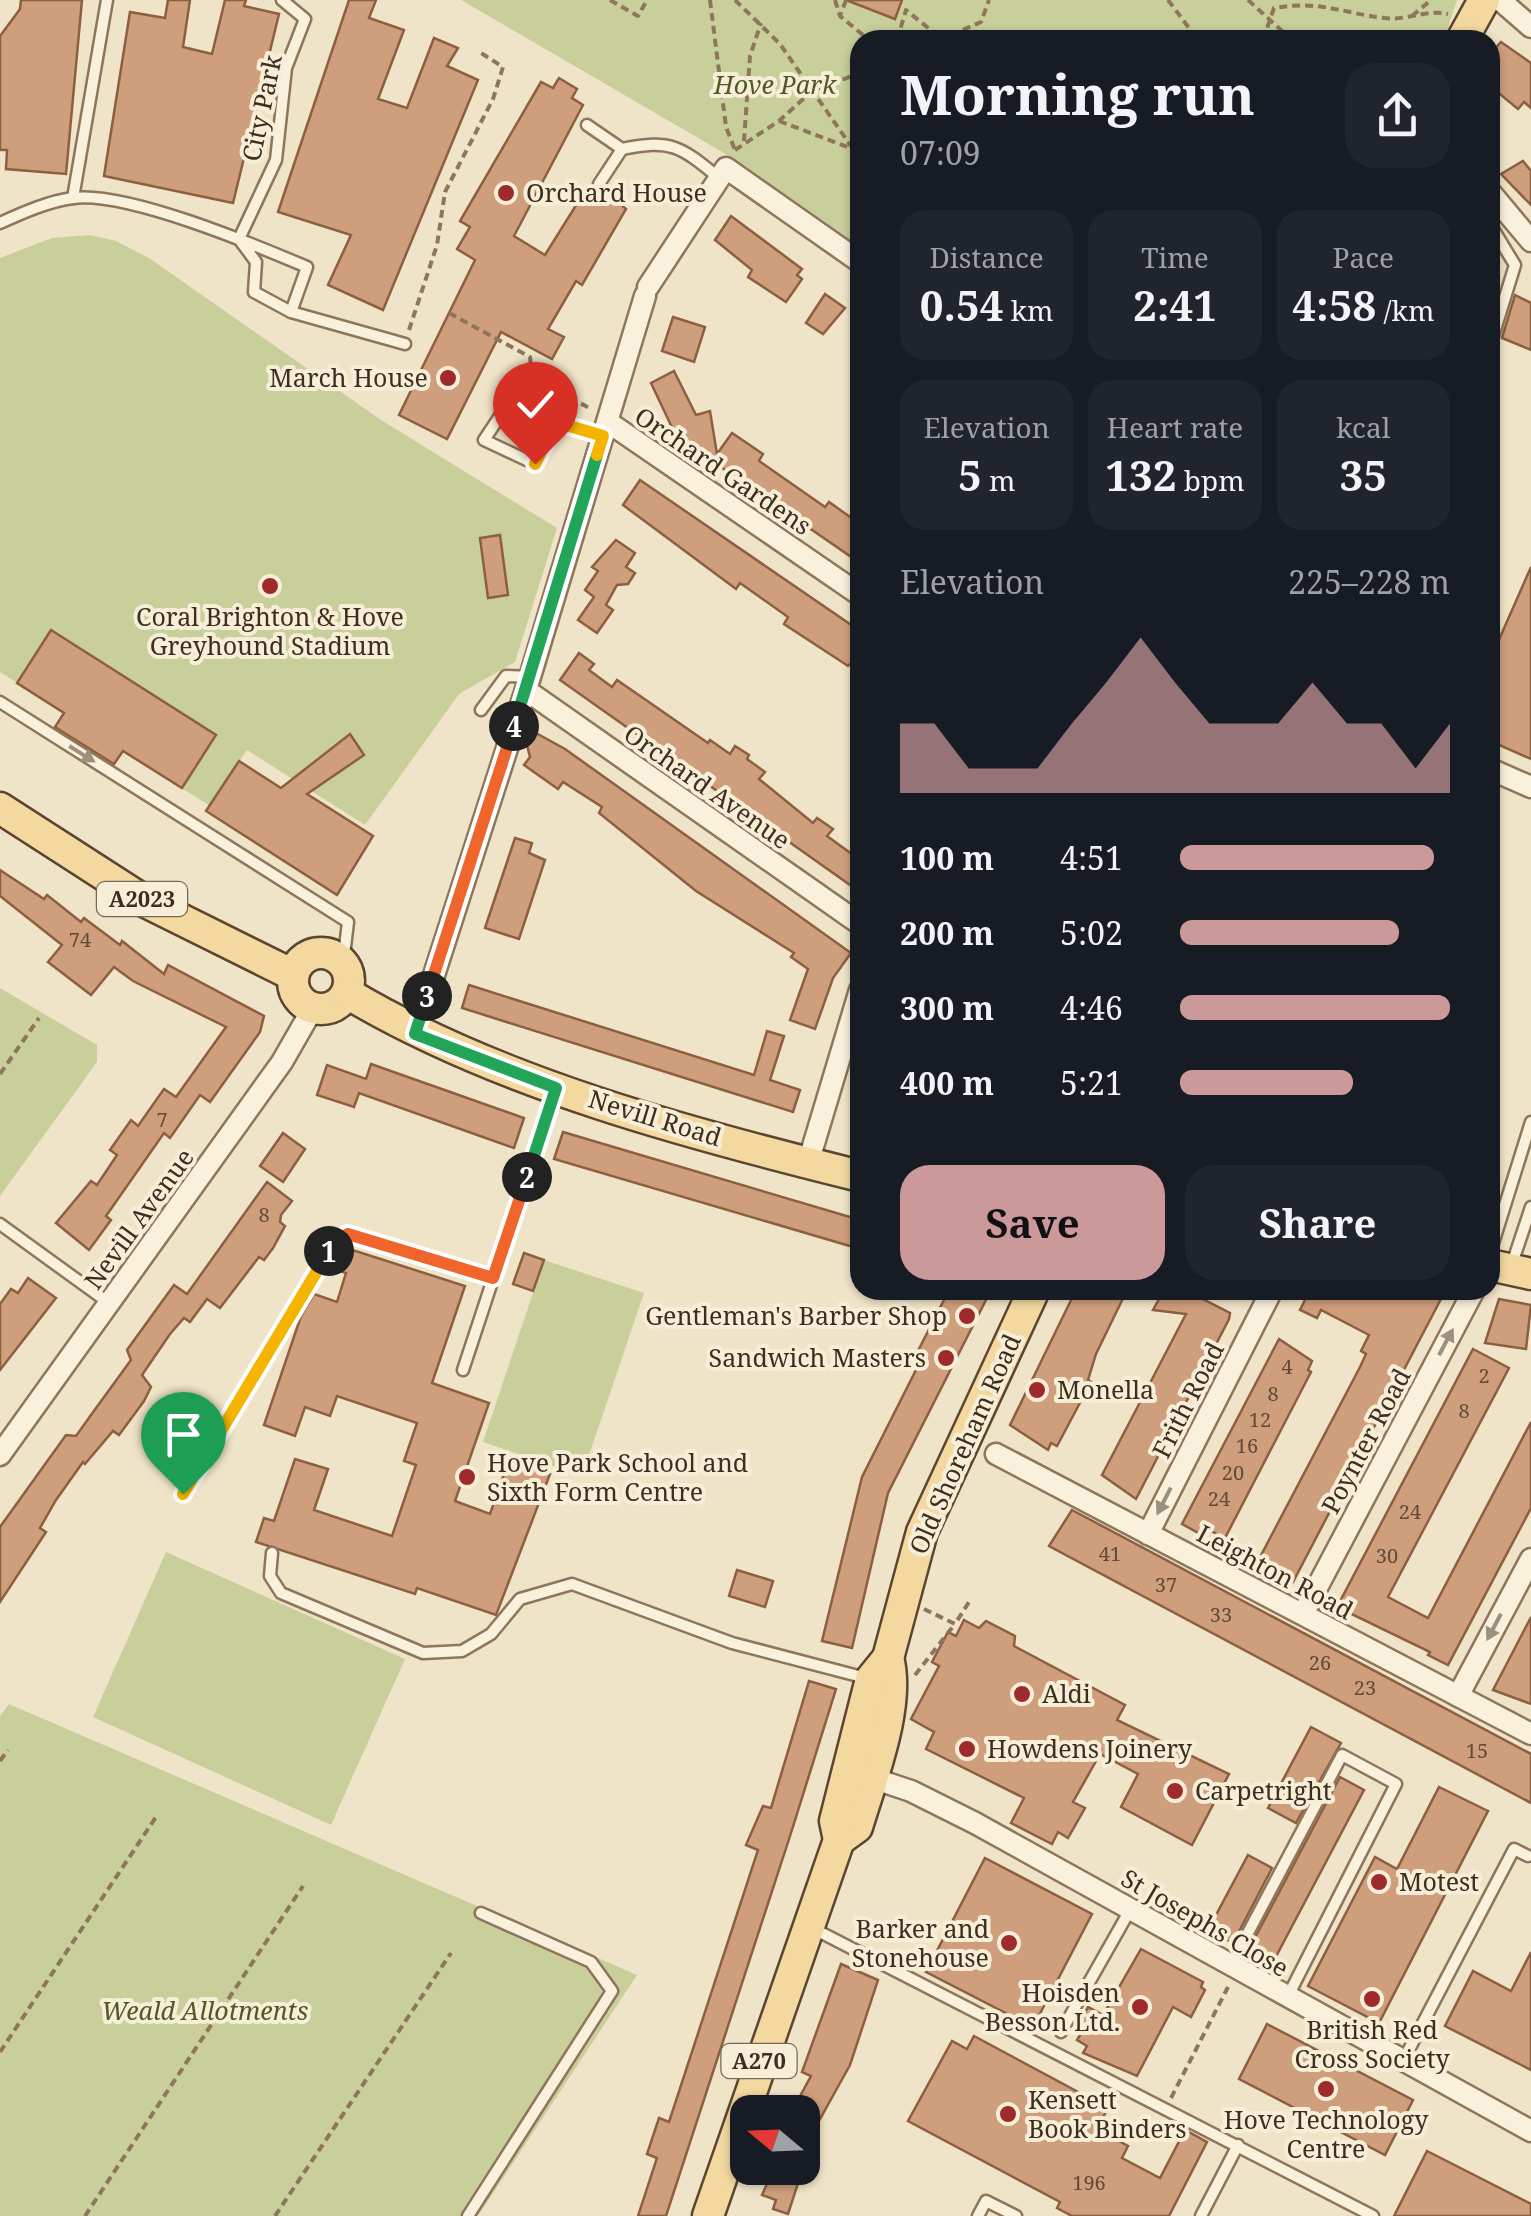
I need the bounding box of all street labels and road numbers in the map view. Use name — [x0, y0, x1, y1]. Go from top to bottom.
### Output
street label: City Park — [233, 51, 289, 164]
street label: Orchard Gardens — [629, 398, 818, 542]
street label: Orchard Avenue — [618, 716, 797, 856]
road number: A2023 — [97, 882, 187, 916]
street label: Nevill Road — [585, 1081, 726, 1153]
street label: Nevill Avenue — [76, 1141, 201, 1296]
street label: Old Shoreham Road — [900, 1328, 1028, 1559]
street label: Frith Road — [1143, 1336, 1231, 1463]
street label: Poynter Road — [1313, 1362, 1418, 1519]
street label: Leighton Road — [1191, 1516, 1360, 1627]
street label: St Josephs Close — [1116, 1860, 1295, 1984]
road number: A270 — [722, 2044, 796, 2078]

